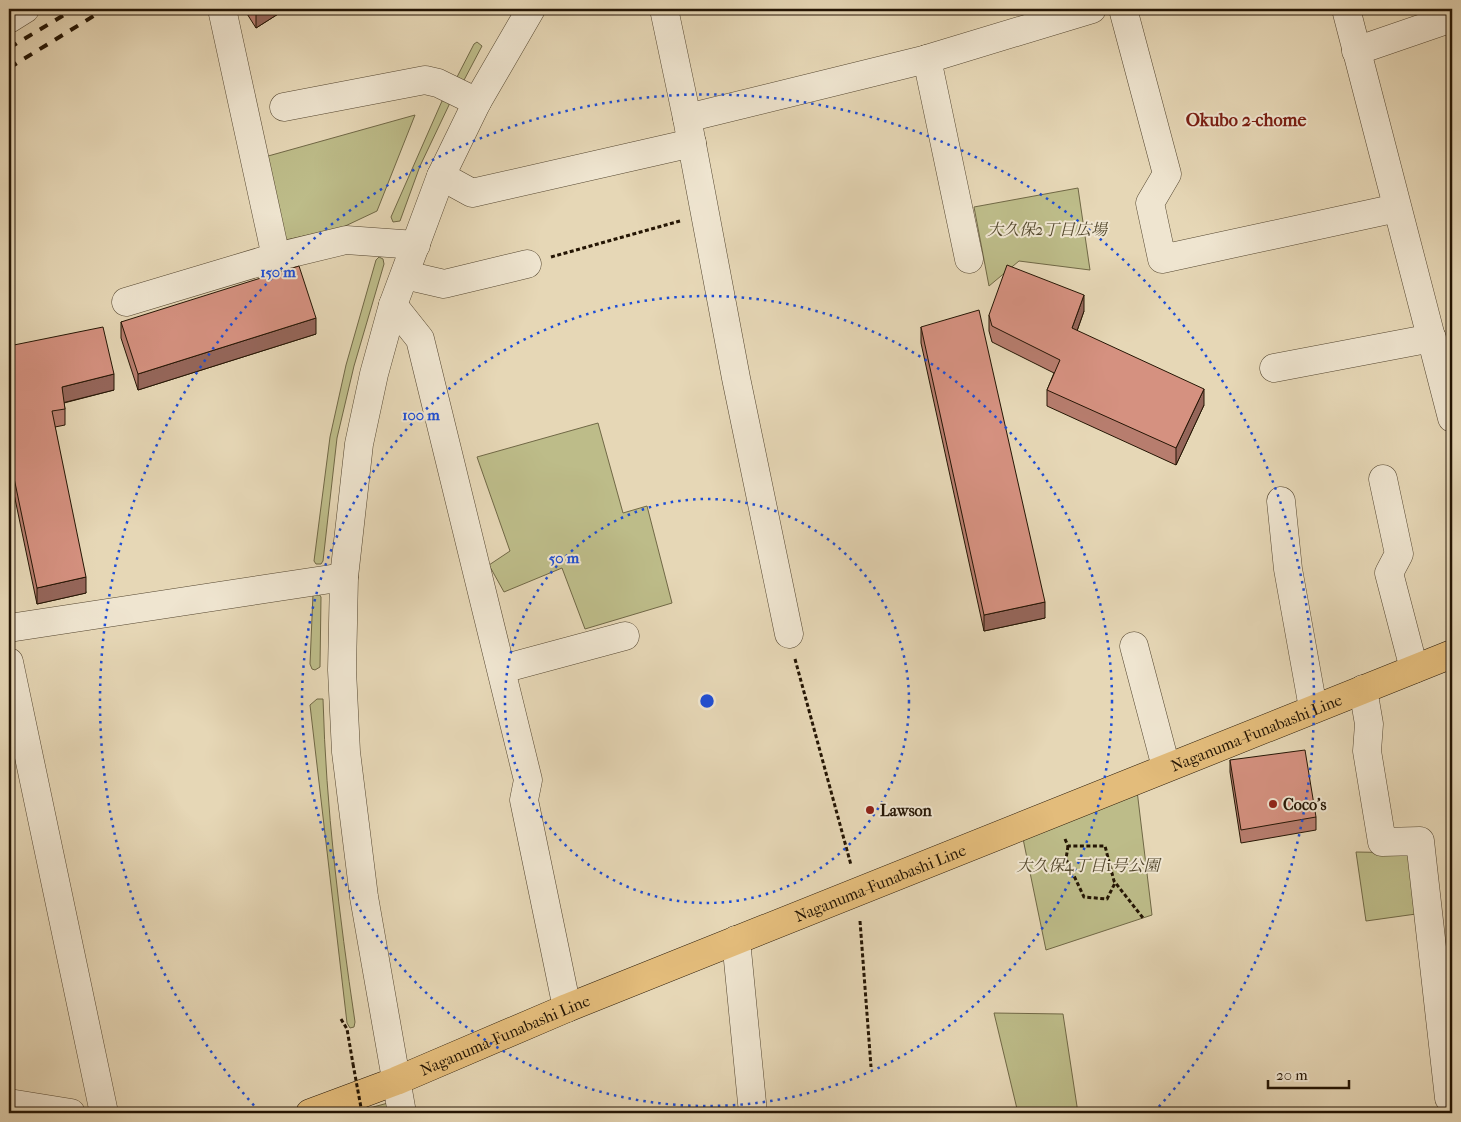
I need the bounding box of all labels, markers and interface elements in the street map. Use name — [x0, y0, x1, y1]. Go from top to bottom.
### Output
district label: Okubo 2-chome — [1186, 110, 1306, 131]
park label: 大久保2丁目広場 — [987, 220, 1109, 239]
text: 150 m — [260, 263, 296, 281]
text: 100 m — [402, 406, 440, 424]
text: 50 m — [549, 549, 580, 567]
street label: Naganuma-Funabashi Line — [1168, 690, 1345, 776]
centre of rings — [698, 692, 716, 710]
place label: Coco's — [1283, 795, 1326, 814]
marker: Coco's — [1267, 798, 1279, 810]
place label: Lawson — [880, 801, 933, 820]
marker: Lawson — [864, 804, 876, 816]
street label: Naganuma-Funabashi Line — [792, 840, 969, 926]
park label: 大久保4丁目1号公園 — [1016, 856, 1163, 875]
street label: Naganuma-Funabashi Line — [417, 991, 593, 1080]
scale bar — [1268, 1057, 1350, 1089]
text: 20 m — [1276, 1066, 1308, 1084]

